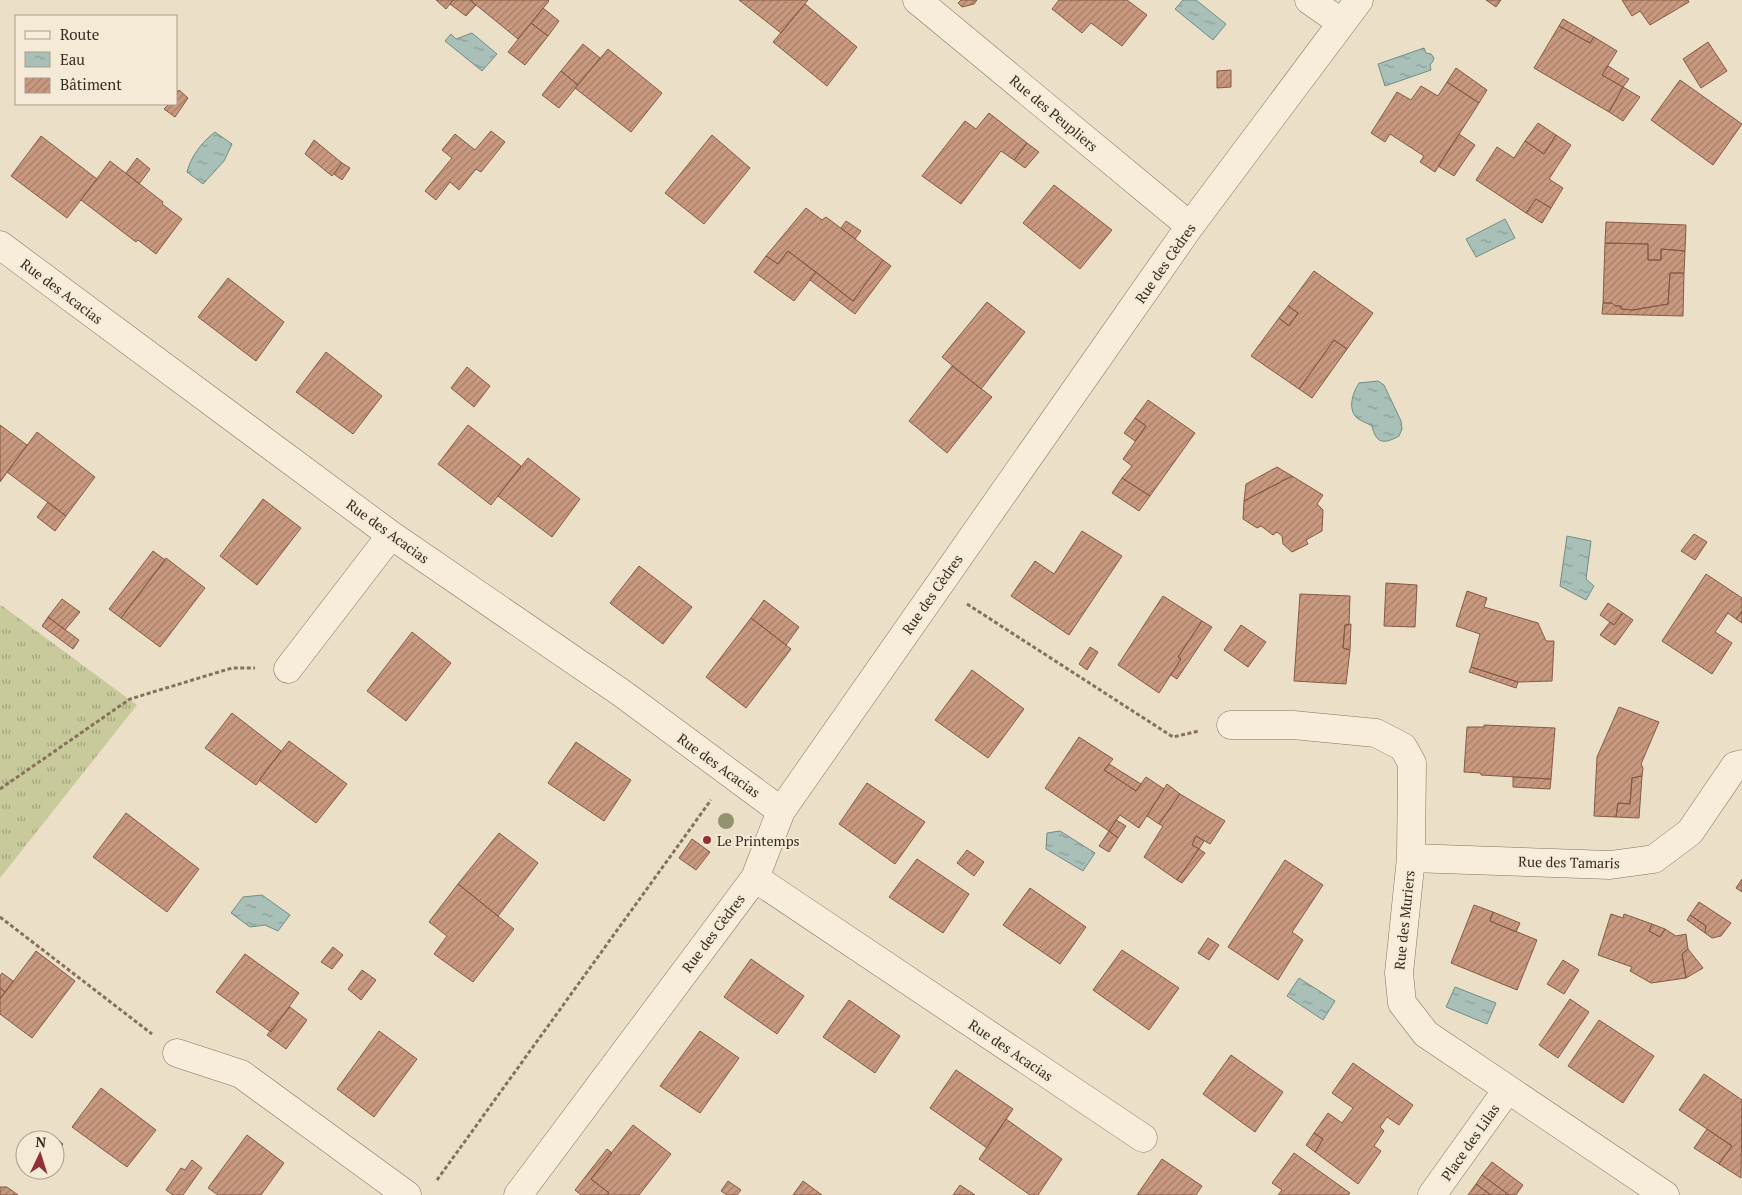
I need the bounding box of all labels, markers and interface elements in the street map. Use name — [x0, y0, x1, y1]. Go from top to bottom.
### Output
legend — [15, 15, 178, 105]
text: Route — [60, 24, 99, 44]
text: Eau — [60, 49, 85, 69]
street label: Rue des Peupliers — [1006, 71, 1102, 155]
text: Bâtiment — [60, 74, 122, 94]
street label: Rue des Cèdres — [1130, 219, 1200, 307]
street label: Rue des Acacias — [17, 254, 107, 328]
street label: Rue des Acacias — [343, 495, 433, 567]
street label: Rue des Cèdres — [897, 550, 967, 638]
street label: Rue des Acacias — [674, 729, 764, 801]
place label: Le Printemps — [717, 831, 800, 850]
marker: Le Printemps — [701, 834, 713, 846]
street label: Rue des Tamaris — [1518, 852, 1620, 872]
street label: Rue des Muriers — [1389, 869, 1419, 971]
street label: Rue des Cèdres — [677, 890, 749, 976]
street label: Rue des Acacias — [965, 1015, 1057, 1085]
street label: Place des Lilas — [1436, 1100, 1504, 1184]
north arrow — [15, 1130, 65, 1180]
text: N — [35, 1132, 47, 1151]

